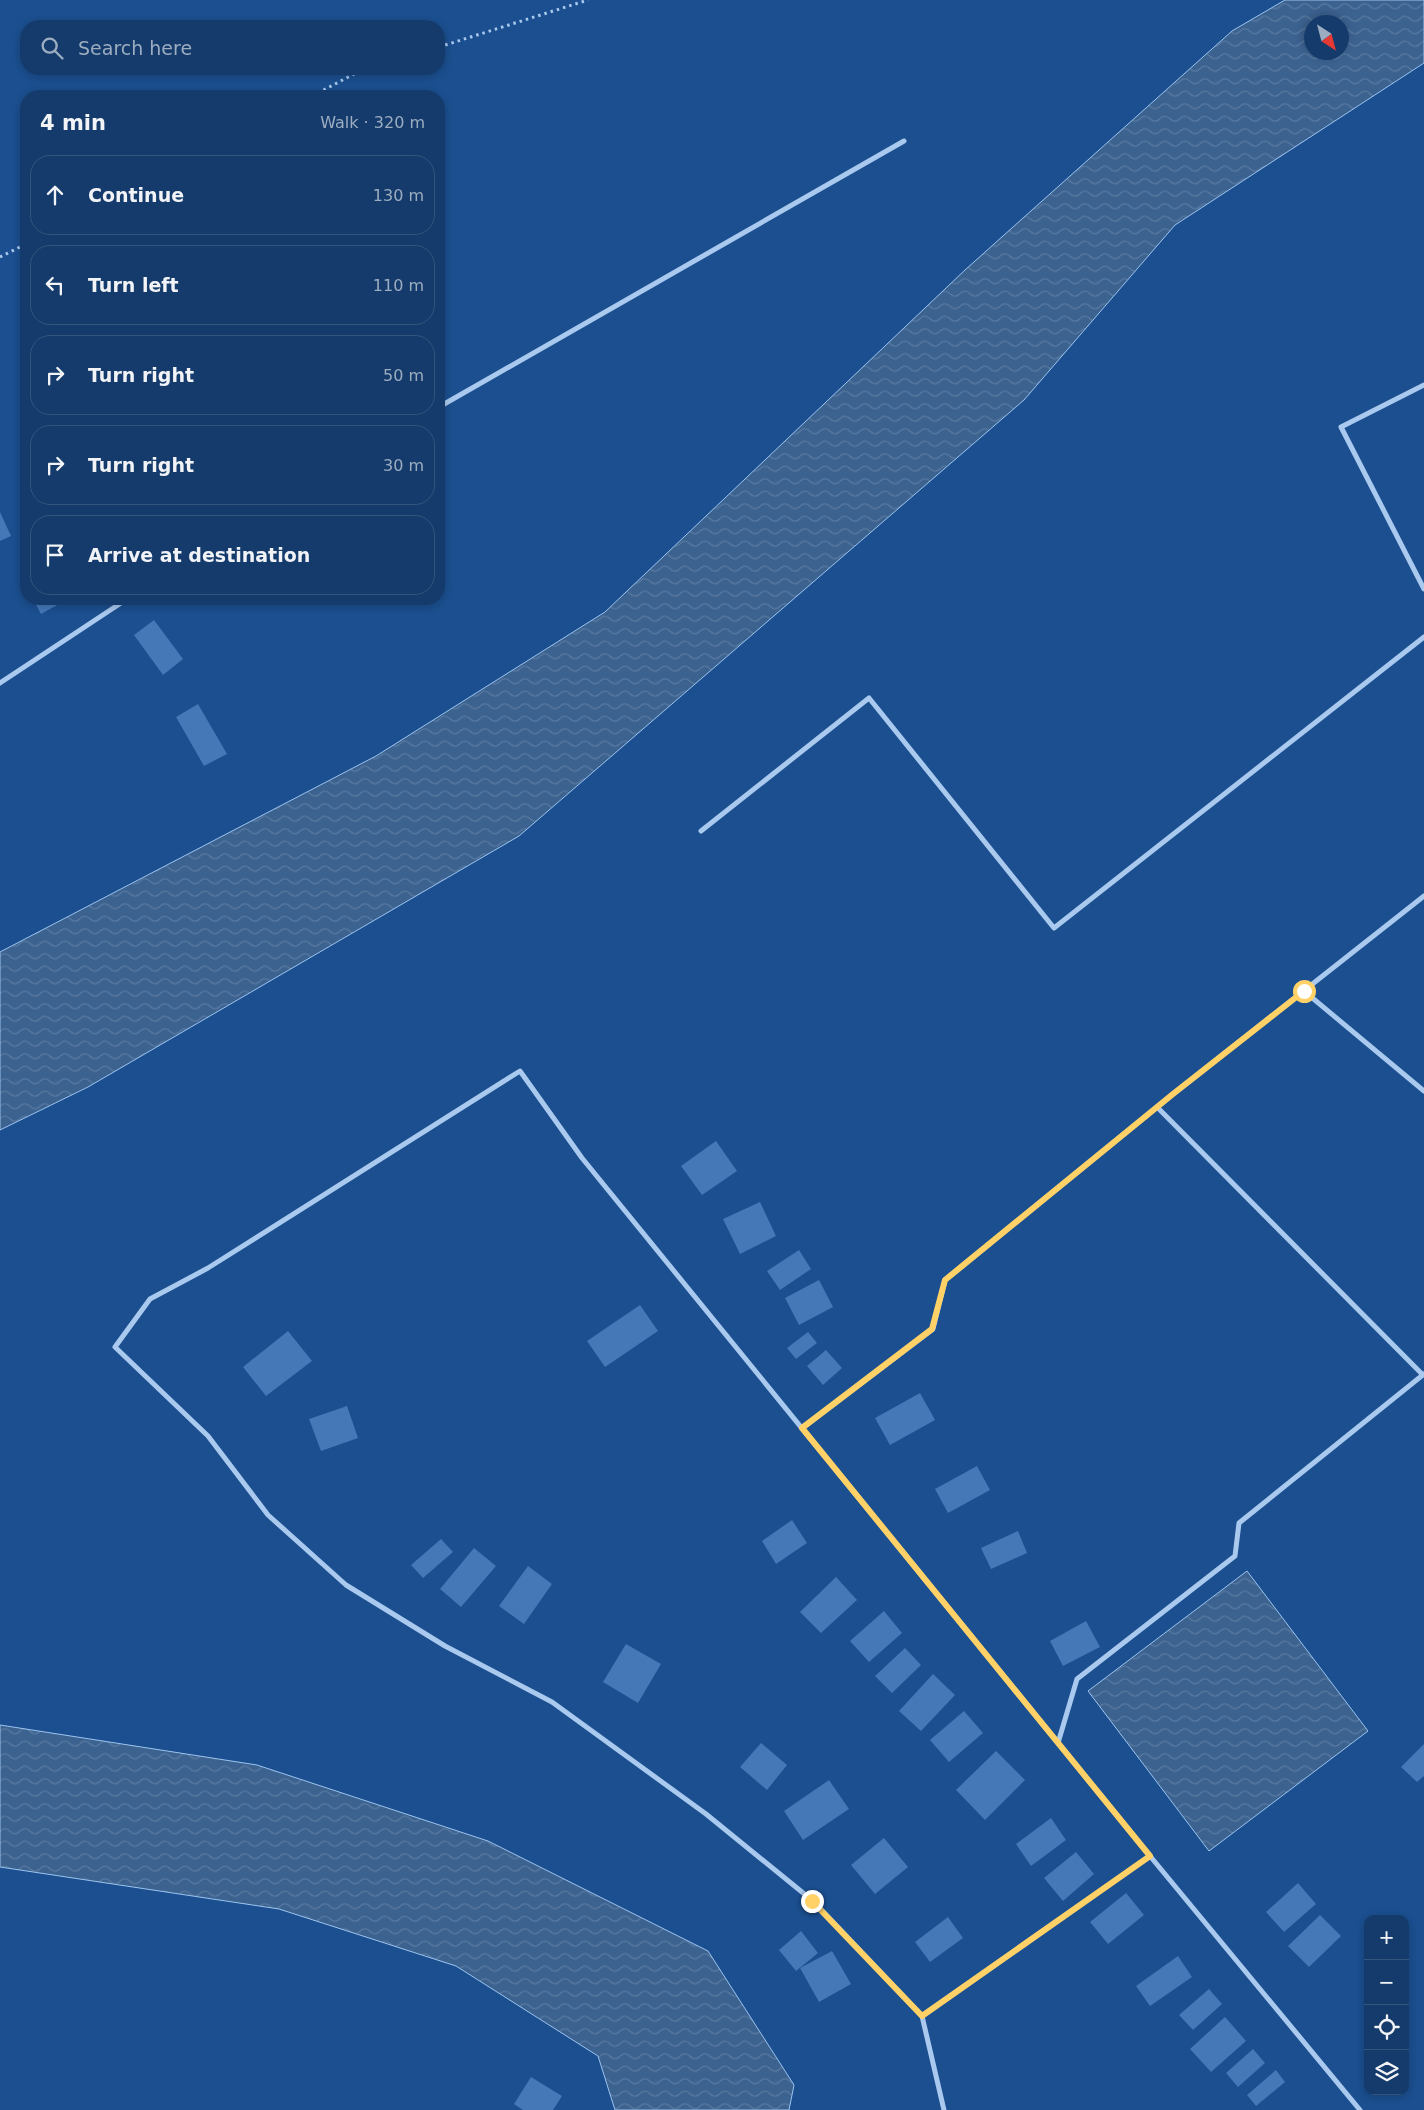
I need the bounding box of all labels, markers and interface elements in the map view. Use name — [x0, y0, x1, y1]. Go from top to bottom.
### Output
north arrow — [1304, 15, 1349, 60]
search box — [20, 20, 445, 75]
icon: search — [38, 34, 66, 62]
text: Search here — [78, 37, 192, 59]
text: 4 min — [40, 111, 106, 135]
text: Walk · 320 m — [320, 113, 425, 132]
icon: ahead — [41, 181, 69, 209]
text: Continue — [88, 184, 184, 206]
text: 130 m — [373, 186, 424, 205]
icon: left — [41, 271, 69, 299]
text: Turn left — [88, 274, 179, 296]
text: 110 m — [373, 276, 424, 295]
icon: right — [41, 361, 69, 389]
text: Turn right — [88, 364, 194, 386]
text: 50 m — [383, 366, 424, 385]
icon: right — [41, 451, 69, 479]
text: Turn right — [88, 454, 194, 476]
text: 30 m — [383, 456, 424, 475]
icon: arrive — [41, 541, 69, 569]
text: Arrive at destination — [88, 544, 310, 566]
route start — [1293, 980, 1316, 1003]
route end — [801, 1890, 824, 1913]
map controls — [1364, 1915, 1409, 2095]
button: + — [1364, 1915, 1409, 1960]
button: − — [1364, 1960, 1409, 2005]
button: locate — [1364, 2005, 1409, 2050]
button: layers — [1364, 2050, 1409, 2095]

